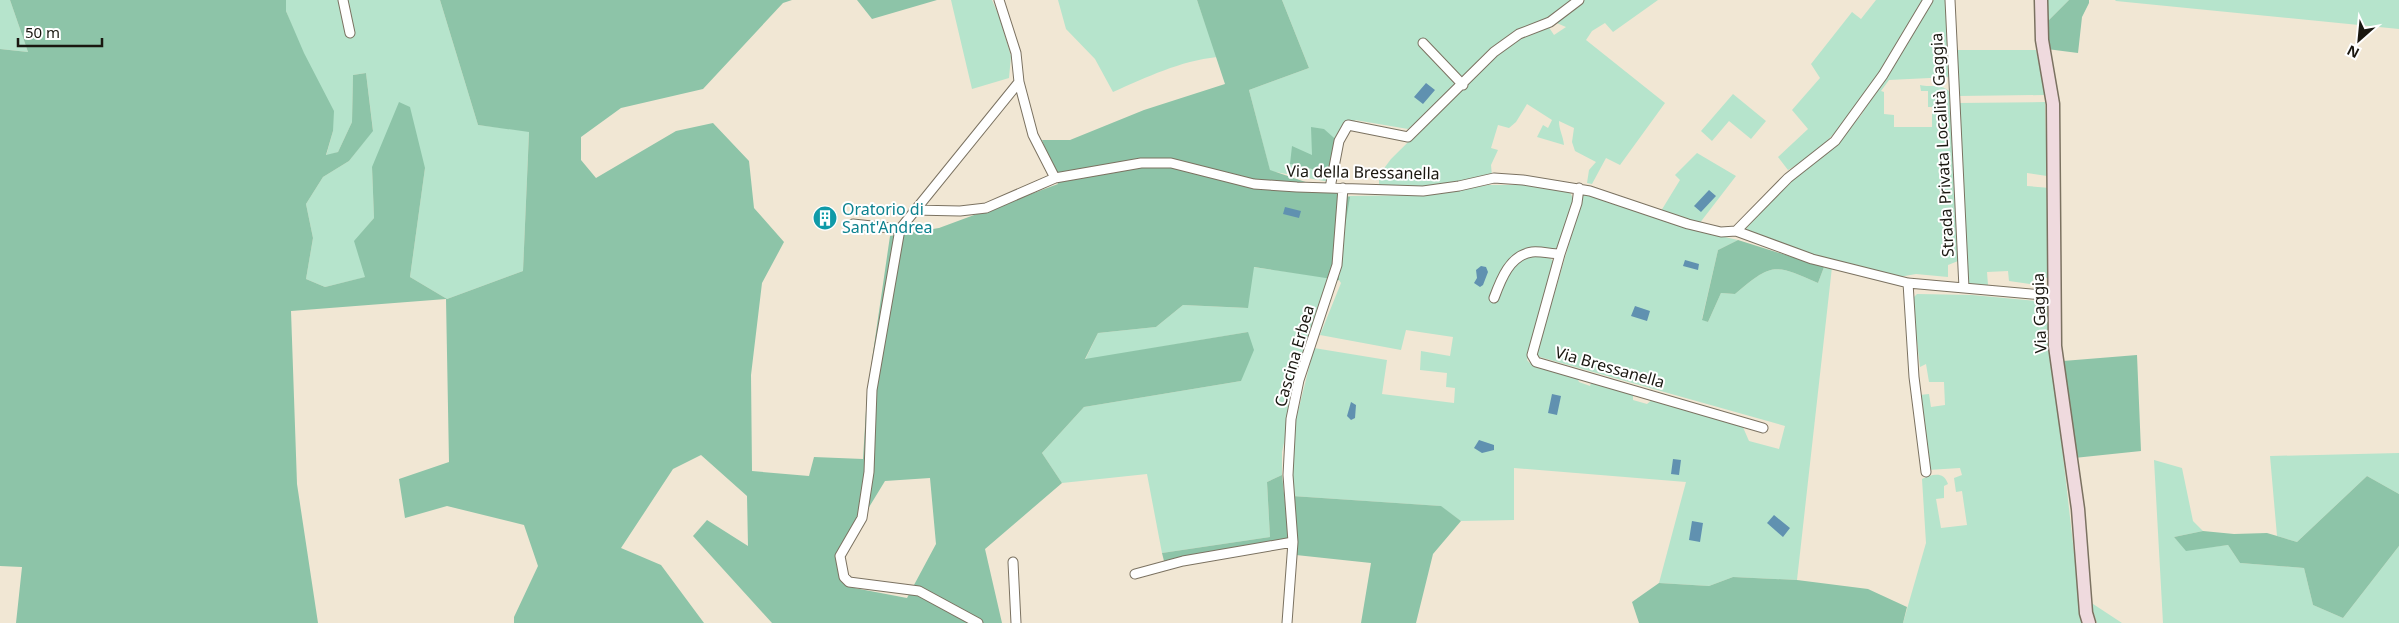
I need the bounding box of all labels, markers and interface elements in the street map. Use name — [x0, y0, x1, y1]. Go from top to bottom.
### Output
scale bar — [18, 15, 101, 47]
north arrow — [2334, 15, 2384, 65]
text: 50 m — [25, 22, 60, 42]
street label: Strada Privata Località Gaggia — [1925, 32, 1959, 258]
text: N — [2343, 41, 2362, 63]
street label: Via della Bressanella — [1286, 160, 1440, 184]
place label: Oratorio di Sant'Andrea — [842, 198, 932, 238]
building icon: Oratorio di Sant'Andrea — [812, 205, 838, 231]
street label: Via Gaggia — [2027, 272, 2051, 354]
street label: Cascina Erbea — [1269, 303, 1319, 409]
street label: Via Bressanella — [1553, 341, 1667, 393]

